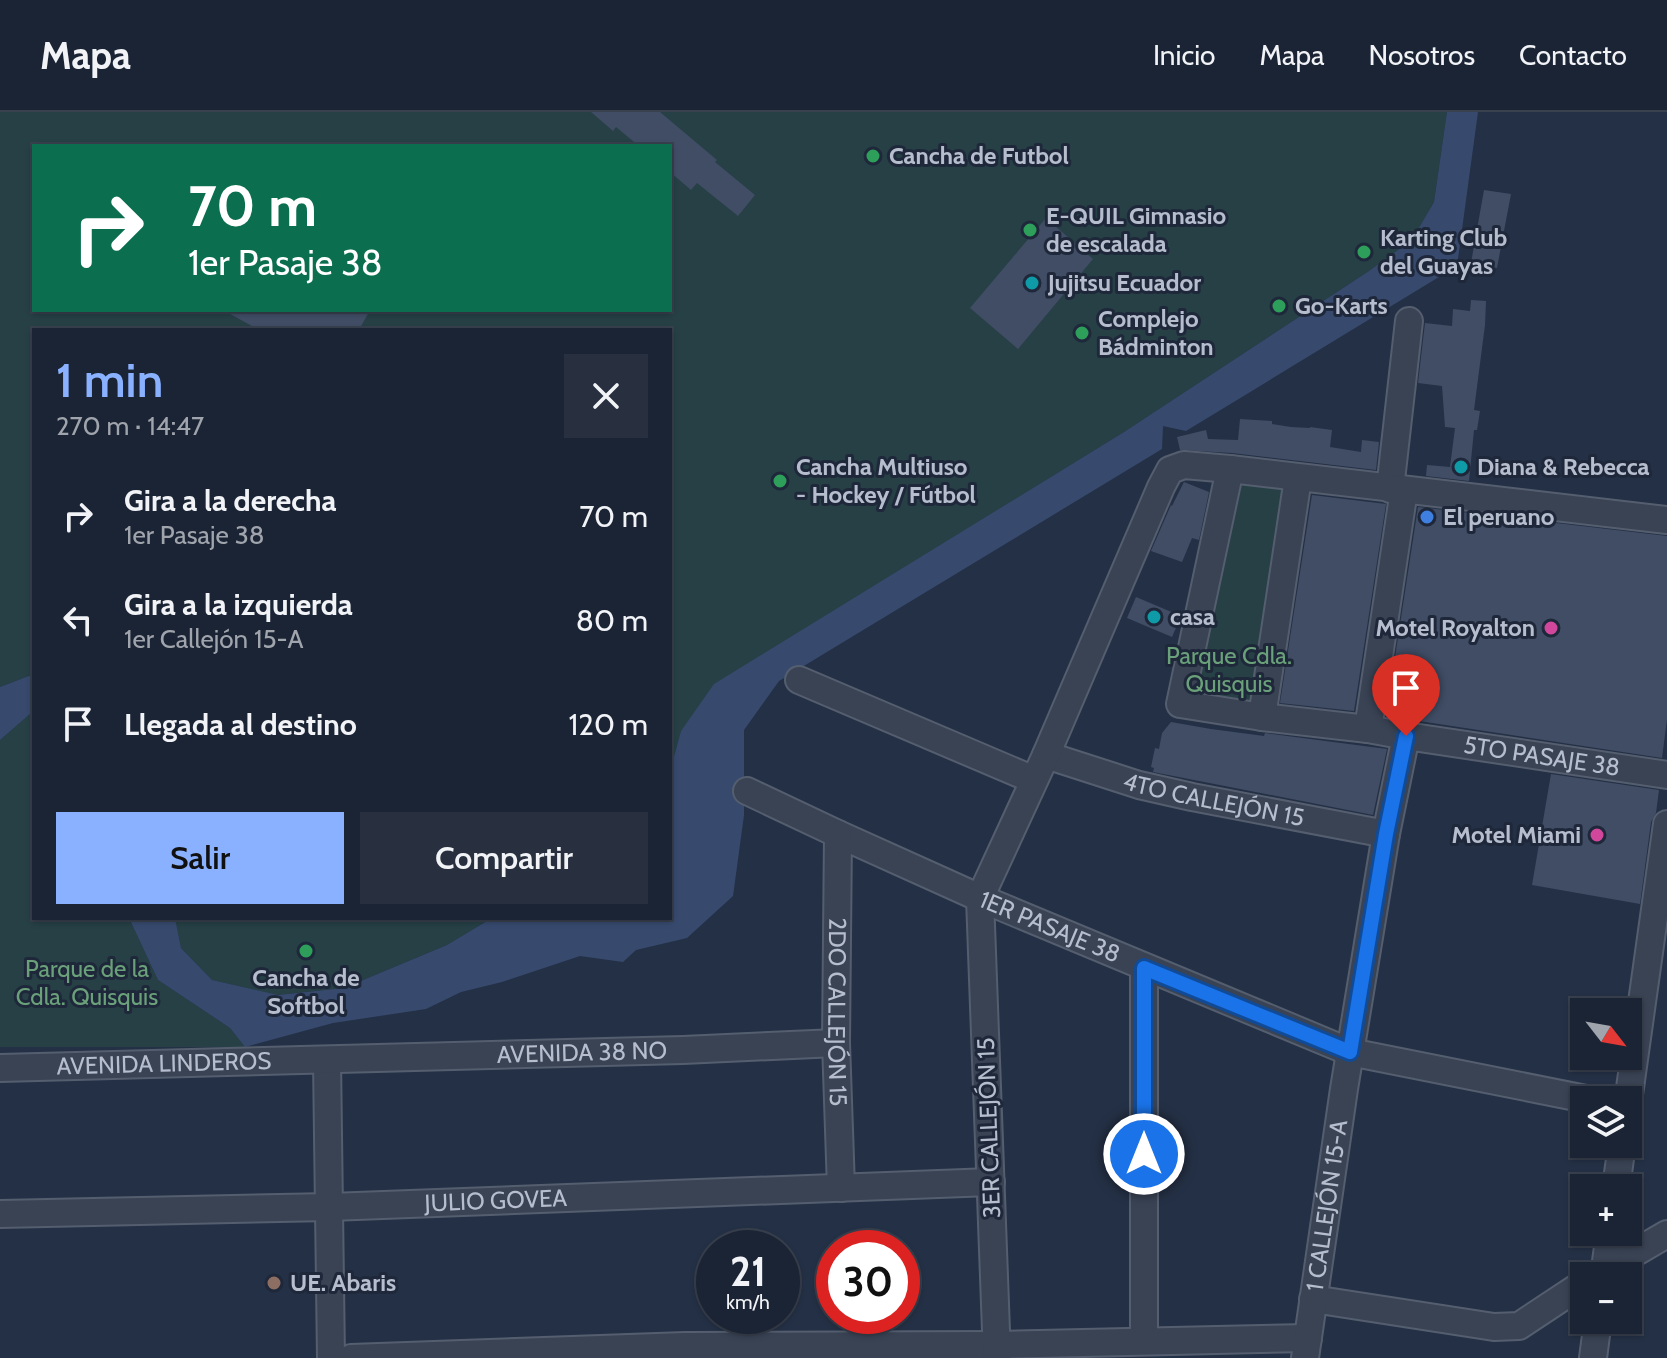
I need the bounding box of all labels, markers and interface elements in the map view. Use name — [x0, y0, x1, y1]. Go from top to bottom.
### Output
text: Mapa — [40, 32, 131, 79]
text: Inicio — [1153, 38, 1216, 72]
text: Mapa — [1260, 38, 1325, 72]
text: Nosotros — [1369, 38, 1475, 72]
text: Contacto — [1519, 38, 1627, 72]
place label: Cancha de Futbol — [889, 141, 1069, 170]
marker: Cancha de Futbol — [864, 147, 882, 165]
text: 70 m — [188, 172, 317, 240]
icon: right — [56, 176, 160, 280]
place label: E-QUIL Gimnasio de escalada — [1046, 201, 1227, 258]
marker: E-QUIL Gimnasio de escalada — [1021, 221, 1039, 239]
place label: Karting Club del Guayas — [1380, 223, 1508, 280]
text: 1er Pasaje 38 — [188, 240, 383, 284]
marker: Karting Club del Guayas — [1355, 243, 1373, 261]
place label: Jujitsu Ecuador — [1047, 268, 1201, 297]
marker: Jujitsu Ecuador — [1023, 274, 1041, 292]
place label: Go-Karts — [1295, 291, 1388, 320]
marker: Go-Karts — [1270, 297, 1288, 315]
place label: Complejo Bádminton — [1098, 304, 1214, 361]
marker: Complejo Bádminton — [1073, 324, 1091, 342]
text: 1 min — [56, 351, 163, 409]
button: close — [564, 354, 648, 438]
text: 270 m · 14:47 — [56, 410, 204, 442]
place label: Cancha Multiuso - Hockey / Fútbol — [796, 452, 976, 509]
place label: Diana & Rebecca — [1477, 452, 1650, 481]
marker: Diana & Rebecca — [1452, 458, 1470, 476]
marker: Cancha Multiuso - Hockey / Fútbol — [771, 472, 789, 490]
text: Gira a la derecha — [124, 482, 336, 519]
icon: right — [56, 494, 100, 538]
text: 70 m — [579, 498, 648, 535]
place label: El peruano — [1443, 502, 1555, 531]
marker: El peruano — [1418, 508, 1436, 526]
text: 1er Pasaje 38 — [124, 519, 265, 551]
text: Gira a la izquierda — [124, 586, 353, 623]
icon: left — [56, 598, 100, 642]
text: 80 m — [576, 602, 648, 639]
place label: casa — [1170, 602, 1215, 631]
marker: casa — [1145, 608, 1163, 626]
place label: Motel Royalton — [1375, 613, 1535, 642]
marker: Motel Royalton — [1542, 619, 1560, 637]
text: 1er Callejón 15-A — [124, 623, 304, 655]
park label: Parque Cdla. Quisquis — [1166, 641, 1292, 698]
pin — [1372, 654, 1440, 736]
icon: arrive — [1384, 666, 1428, 710]
icon: arrive — [56, 702, 100, 746]
text: Llegada al destino — [124, 706, 357, 743]
text: 120 m — [568, 706, 648, 743]
street label: 5TO PASAJE 38 — [1462, 730, 1622, 782]
street label: 4TO CALLEJÓN 15 — [1120, 766, 1307, 832]
button: Salir — [56, 812, 344, 904]
button: Compartir — [360, 812, 648, 904]
place label: Motel Miami — [1451, 820, 1581, 849]
marker: Motel Miami — [1588, 826, 1606, 844]
street label: 1ER PASAJE 38 — [975, 884, 1125, 969]
street label: 2DO CALLEJÓN 15 — [822, 918, 853, 1107]
marker: Cancha de Softbol — [297, 942, 315, 960]
park label: Parque de la Cdla. Quisquis — [16, 954, 158, 1011]
place label: Cancha de Softbol — [252, 963, 360, 1020]
north arrow — [1570, 998, 1642, 1070]
map controls — [1570, 998, 1642, 1334]
street label: AVENIDA 38 NO — [496, 1035, 667, 1069]
street label: 3ER CALLEJÓN 15 — [971, 1037, 1006, 1219]
street label: AVENIDA LINDEROS — [56, 1046, 272, 1081]
button: layers — [1570, 1086, 1642, 1158]
position arrow — [1102, 1112, 1186, 1196]
street label: 1 CALLEJÓN 15-A — [1300, 1118, 1353, 1293]
button: + — [1570, 1174, 1642, 1246]
street label: JULIO GOVEA — [423, 1183, 568, 1217]
speed limit sign: 30 — [816, 1230, 920, 1334]
text: 21 — [730, 1247, 766, 1296]
button: − — [1570, 1262, 1642, 1334]
place label: UE. Abaris — [290, 1268, 396, 1297]
marker: UE. Abaris — [265, 1274, 283, 1292]
text: km/h — [726, 1290, 770, 1314]

